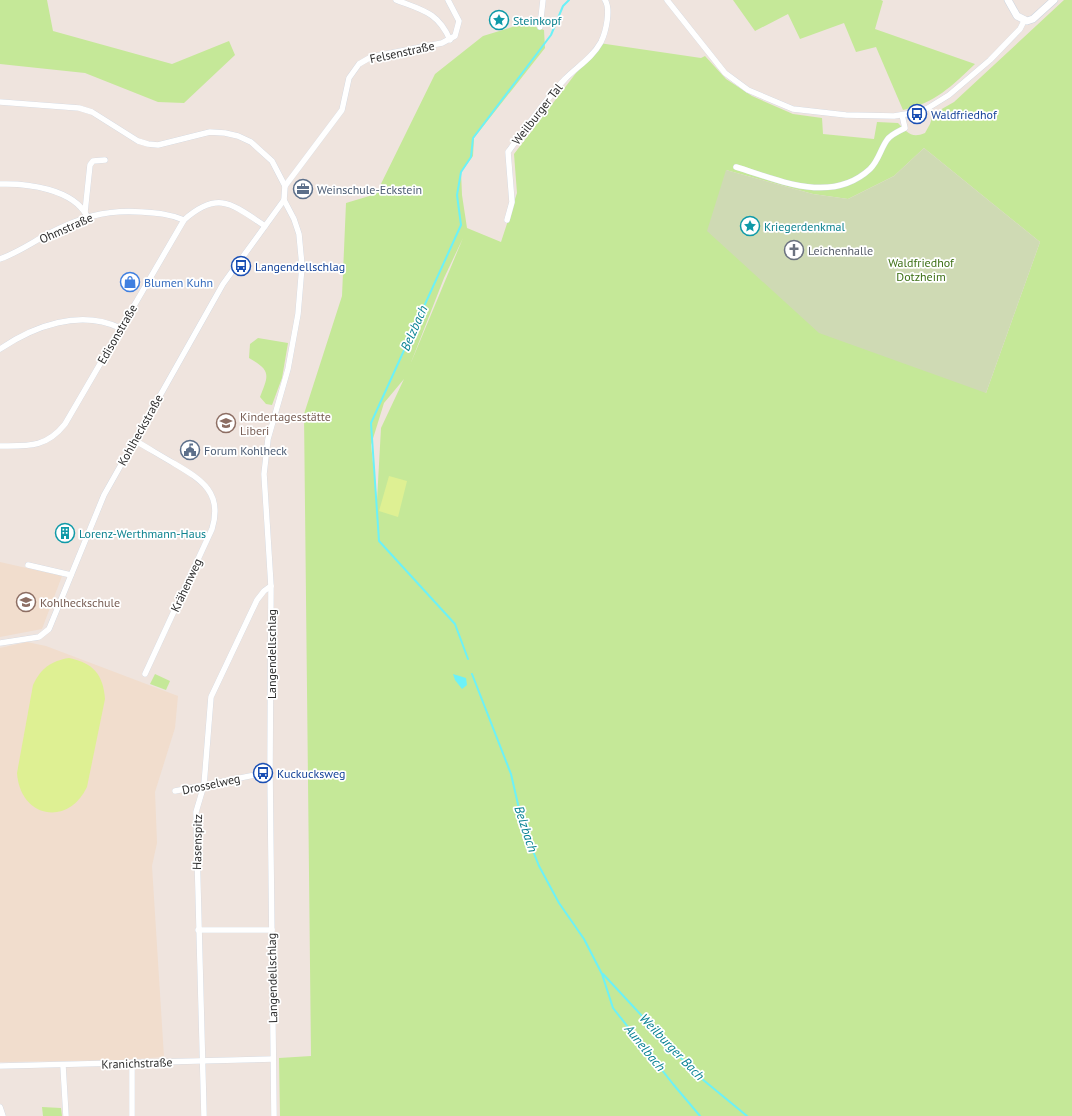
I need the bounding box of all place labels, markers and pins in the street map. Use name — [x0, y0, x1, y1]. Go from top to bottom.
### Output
place icon: Steinkopf — [488, 9, 510, 31]
place label: Steinkopf — [513, 13, 563, 28]
bus stop icon: Waldfriedhof — [906, 103, 928, 125]
place label: Waldfriedhof — [931, 107, 998, 122]
office icon: Weinschule-Eckstein — [292, 178, 314, 200]
place label: Weinschule-Eckstein — [317, 182, 422, 197]
place icon: Kriegerdenkmal — [739, 215, 761, 237]
place label: Kriegerdenkmal — [764, 219, 845, 234]
church icon: Leichenhalle — [783, 239, 805, 261]
place label: Leichenhalle — [808, 243, 873, 258]
bus stop icon: Langendellschlag — [230, 255, 252, 277]
place label: Langendellschlag — [255, 259, 345, 274]
shop icon: Blumen Kuhn — [119, 271, 141, 293]
place label: Blumen Kuhn — [144, 275, 213, 290]
place label: Kindertagesstätte Liberi — [240, 409, 331, 438]
school or university icon: Kindertagesstätte Liberi — [215, 412, 237, 434]
public building icon: Forum Kohlheck — [179, 439, 201, 461]
place label: Forum Kohlheck — [204, 443, 287, 458]
building icon: Lorenz-Werthmann-Haus — [54, 522, 76, 544]
place label: Lorenz-Werthmann-Haus — [79, 526, 206, 541]
school or university icon: Kohlheckschule — [15, 591, 37, 613]
place label: Kohlheckschule — [40, 595, 120, 610]
bus stop icon: Kuckucksweg — [252, 762, 274, 784]
place label: Kuckucksweg — [277, 766, 345, 781]

